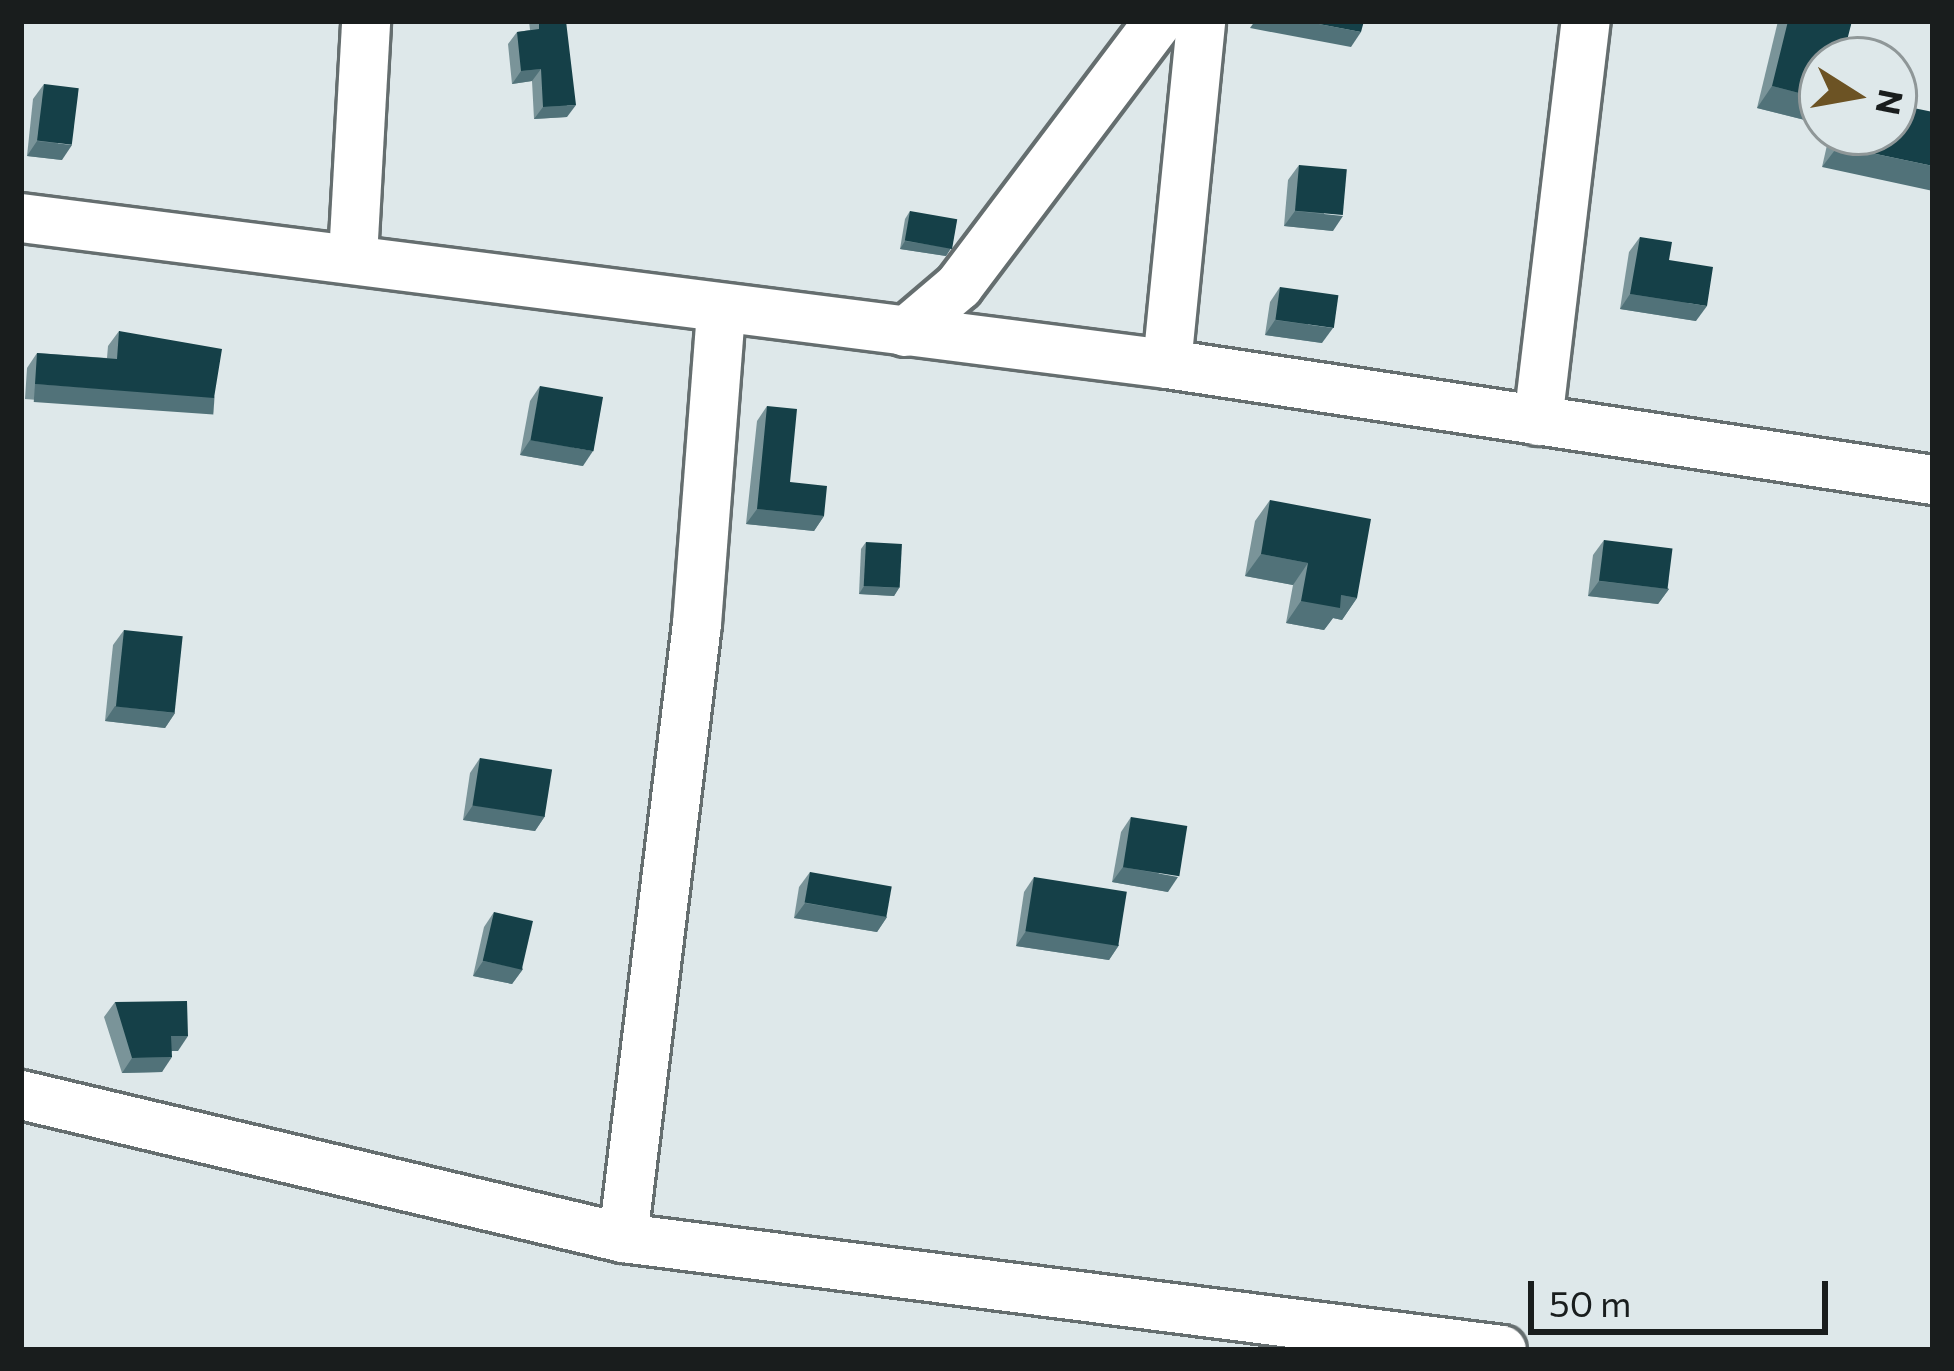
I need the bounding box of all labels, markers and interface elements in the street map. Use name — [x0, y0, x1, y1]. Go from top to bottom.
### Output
north arrow — [1798, 36, 1918, 156]
text: N — [1868, 86, 1913, 118]
scale bar — [1534, 1257, 1834, 1331]
text: 50 m — [1549, 1280, 1631, 1324]

